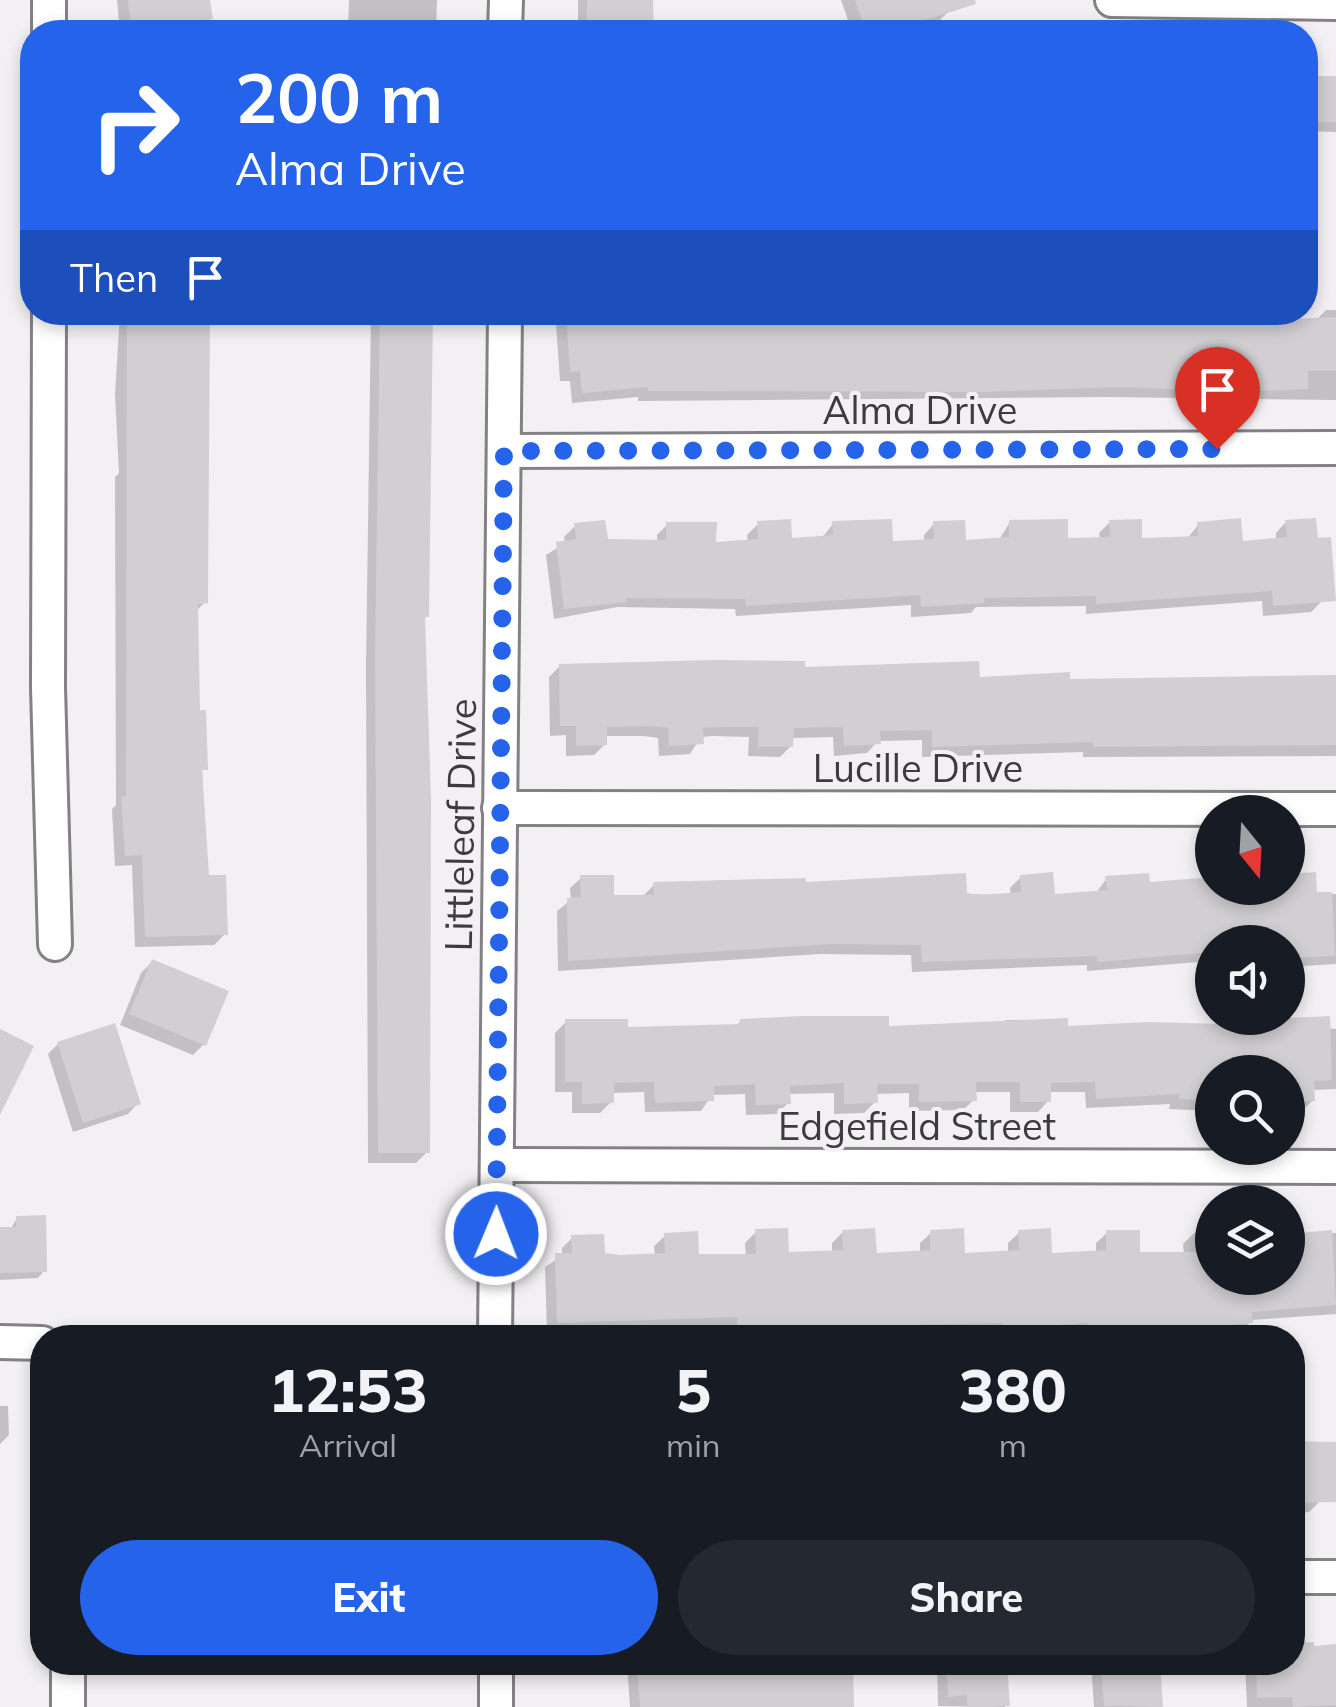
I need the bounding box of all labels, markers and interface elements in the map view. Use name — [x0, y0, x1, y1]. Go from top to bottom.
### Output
text: 200 m — [235, 53, 443, 141]
icon: right — [70, 60, 200, 190]
text: Alma Drive — [235, 140, 466, 196]
icon: arrive — [178, 250, 233, 305]
text: Then — [70, 254, 158, 302]
pin — [1175, 347, 1260, 450]
icon: arrive — [1190, 362, 1245, 417]
street label: Alma Drive — [823, 386, 1017, 434]
street label: Littleleaf Drive — [434, 698, 486, 952]
street label: Lucille Drive — [813, 744, 1023, 792]
north arrow — [1195, 795, 1305, 905]
map controls — [1195, 795, 1305, 1295]
button: sound — [1195, 925, 1305, 1035]
button: search — [1195, 1055, 1305, 1165]
street label: Edgefield Street — [778, 1102, 1056, 1150]
position arrow — [444, 1182, 548, 1286]
button: layers — [1195, 1185, 1305, 1295]
text: 12:53 — [268, 1352, 428, 1427]
text: 5 — [675, 1352, 711, 1427]
text: 380 — [959, 1352, 1067, 1427]
text: Arrival — [299, 1425, 397, 1465]
text: min — [666, 1425, 721, 1465]
text: m — [999, 1425, 1027, 1465]
button: Exit — [80, 1540, 658, 1655]
button: Share — [678, 1540, 1255, 1655]

